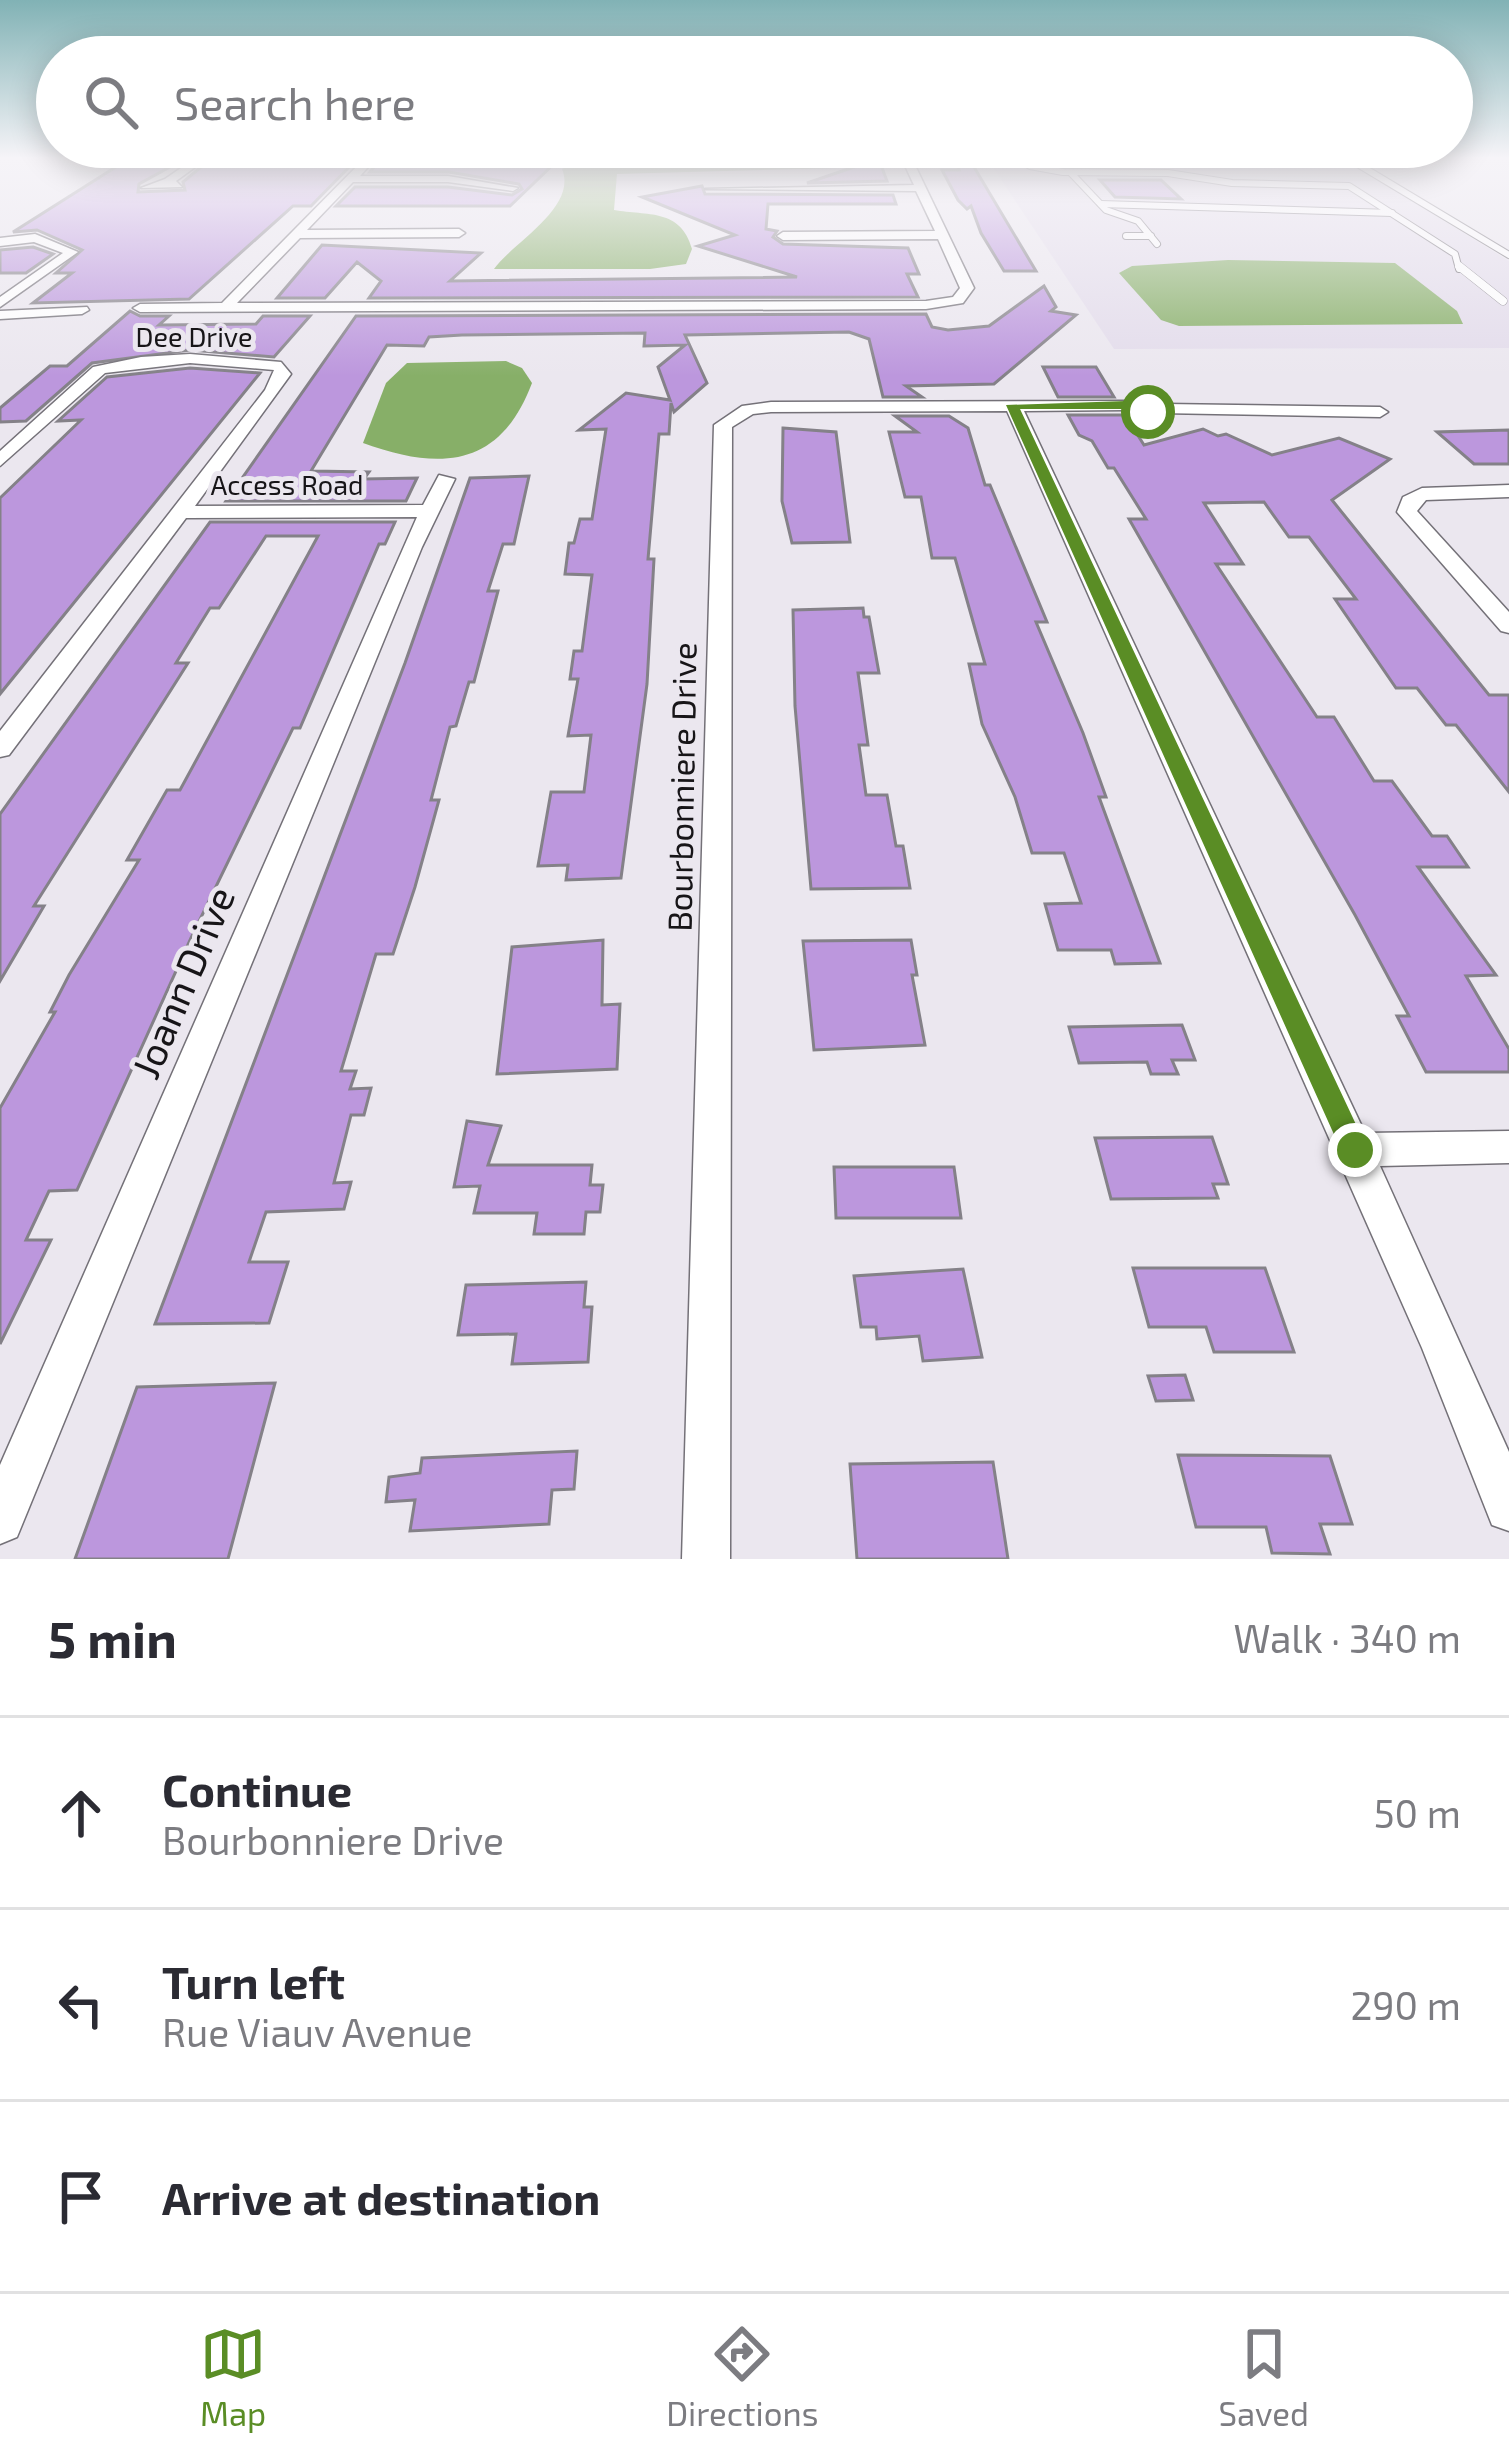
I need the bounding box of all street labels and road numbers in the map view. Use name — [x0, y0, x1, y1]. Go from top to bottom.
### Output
street label: Dee Drive — [135, 320, 253, 352]
street label: Access Road — [211, 468, 363, 500]
street label: Bourbonniere Drive — [658, 642, 704, 932]
street label: Joann Drive — [121, 879, 243, 1085]

